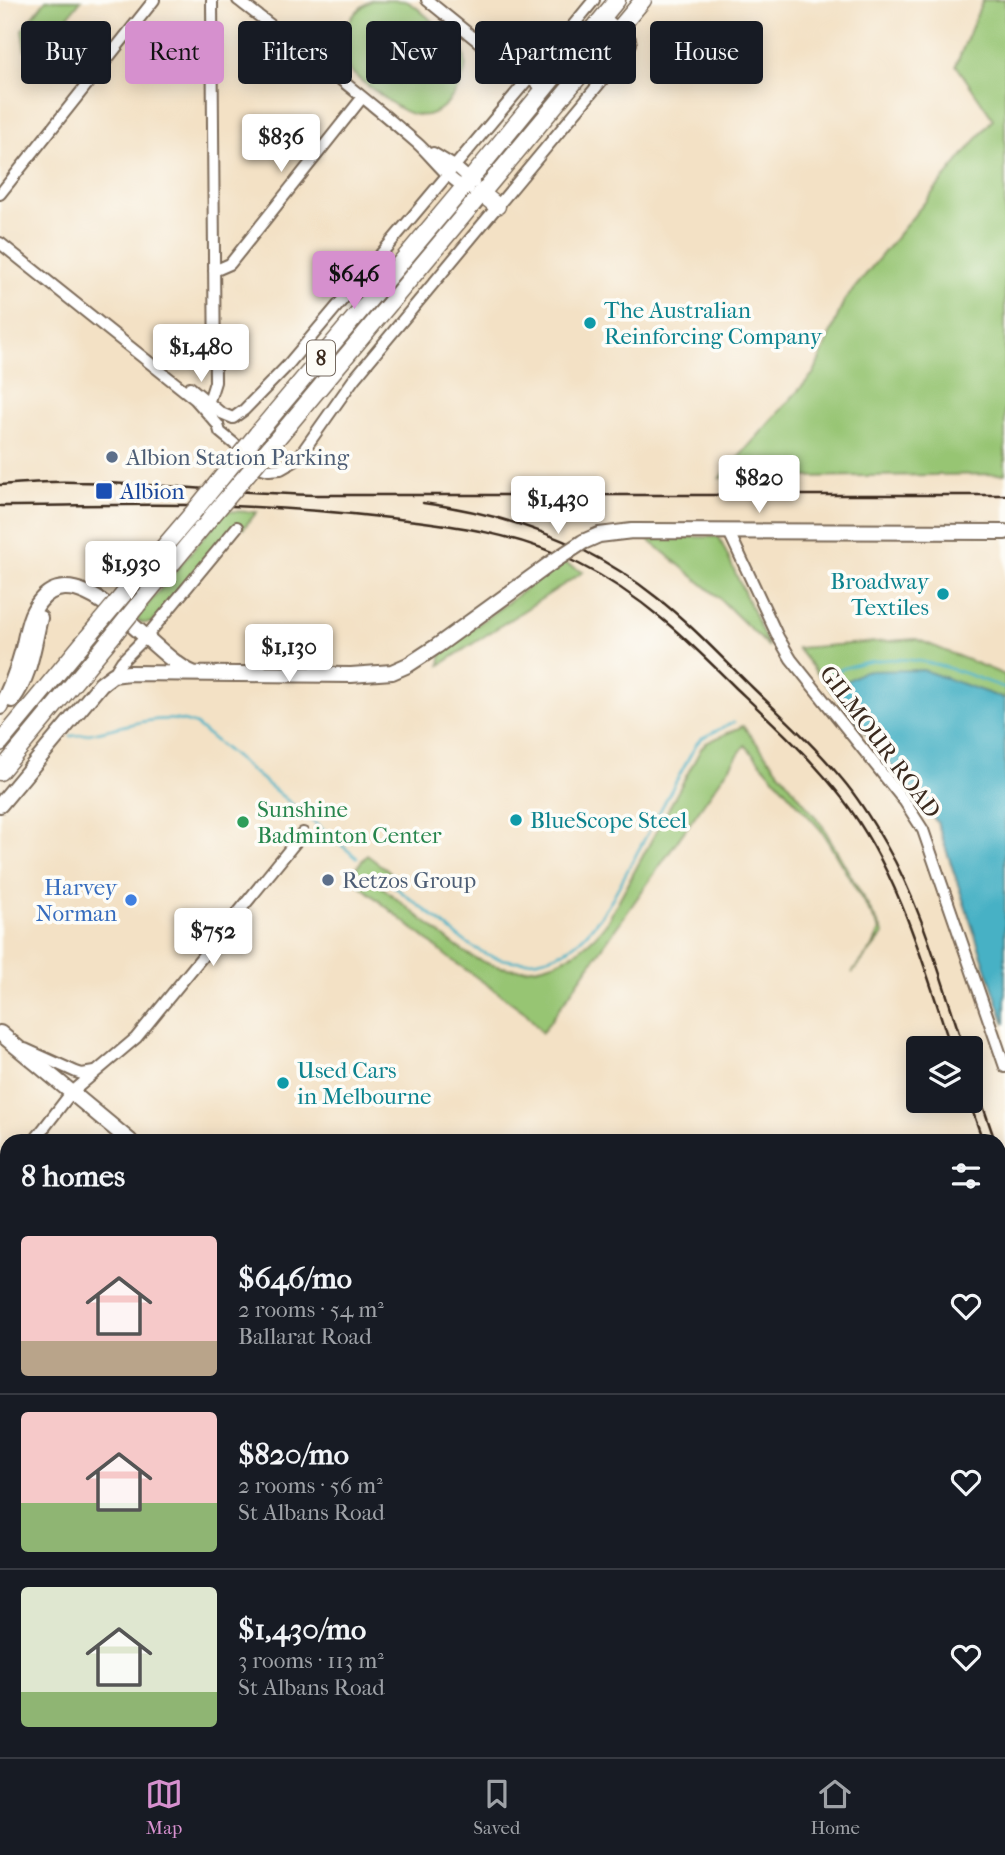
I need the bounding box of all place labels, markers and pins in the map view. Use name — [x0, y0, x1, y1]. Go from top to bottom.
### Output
pin: $836 — [240, 114, 322, 174]
pin: $646 — [313, 252, 395, 311]
place label: The Australian Reinforcing Company — [604, 297, 823, 350]
marker: The Australian Reinforcing Company — [582, 315, 598, 331]
pin: $1,480 — [144, 324, 258, 384]
place label: Albion Station Parking — [125, 444, 350, 471]
marker: Albion Station Parking — [104, 449, 120, 465]
pin: $820 — [718, 456, 800, 515]
pin: $1,430 — [501, 476, 615, 536]
place label: Albion — [119, 478, 185, 505]
marker: Albion — [94, 481, 114, 501]
pin: $1,930 — [74, 542, 188, 601]
place label: Broadway Textiles — [830, 568, 930, 621]
marker: Broadway Textiles — [935, 586, 951, 602]
pin: $1,130 — [232, 624, 346, 684]
place label: Sunshine Badminton Center — [257, 796, 442, 849]
place label: BlueScope Steel — [530, 807, 688, 834]
marker: BlueScope Steel — [508, 812, 524, 828]
marker: Sunshine Badminton Center — [235, 814, 251, 830]
place label: Retzos Group — [342, 867, 476, 894]
marker: Retzos Group — [320, 872, 336, 888]
place label: Harvey Norman — [36, 874, 118, 927]
marker: Harvey Norman — [123, 892, 139, 908]
pin: $752 — [172, 908, 254, 968]
place label: Used Cars in Melbourne — [297, 1057, 431, 1110]
marker: Used Cars in Melbourne — [275, 1075, 291, 1091]

